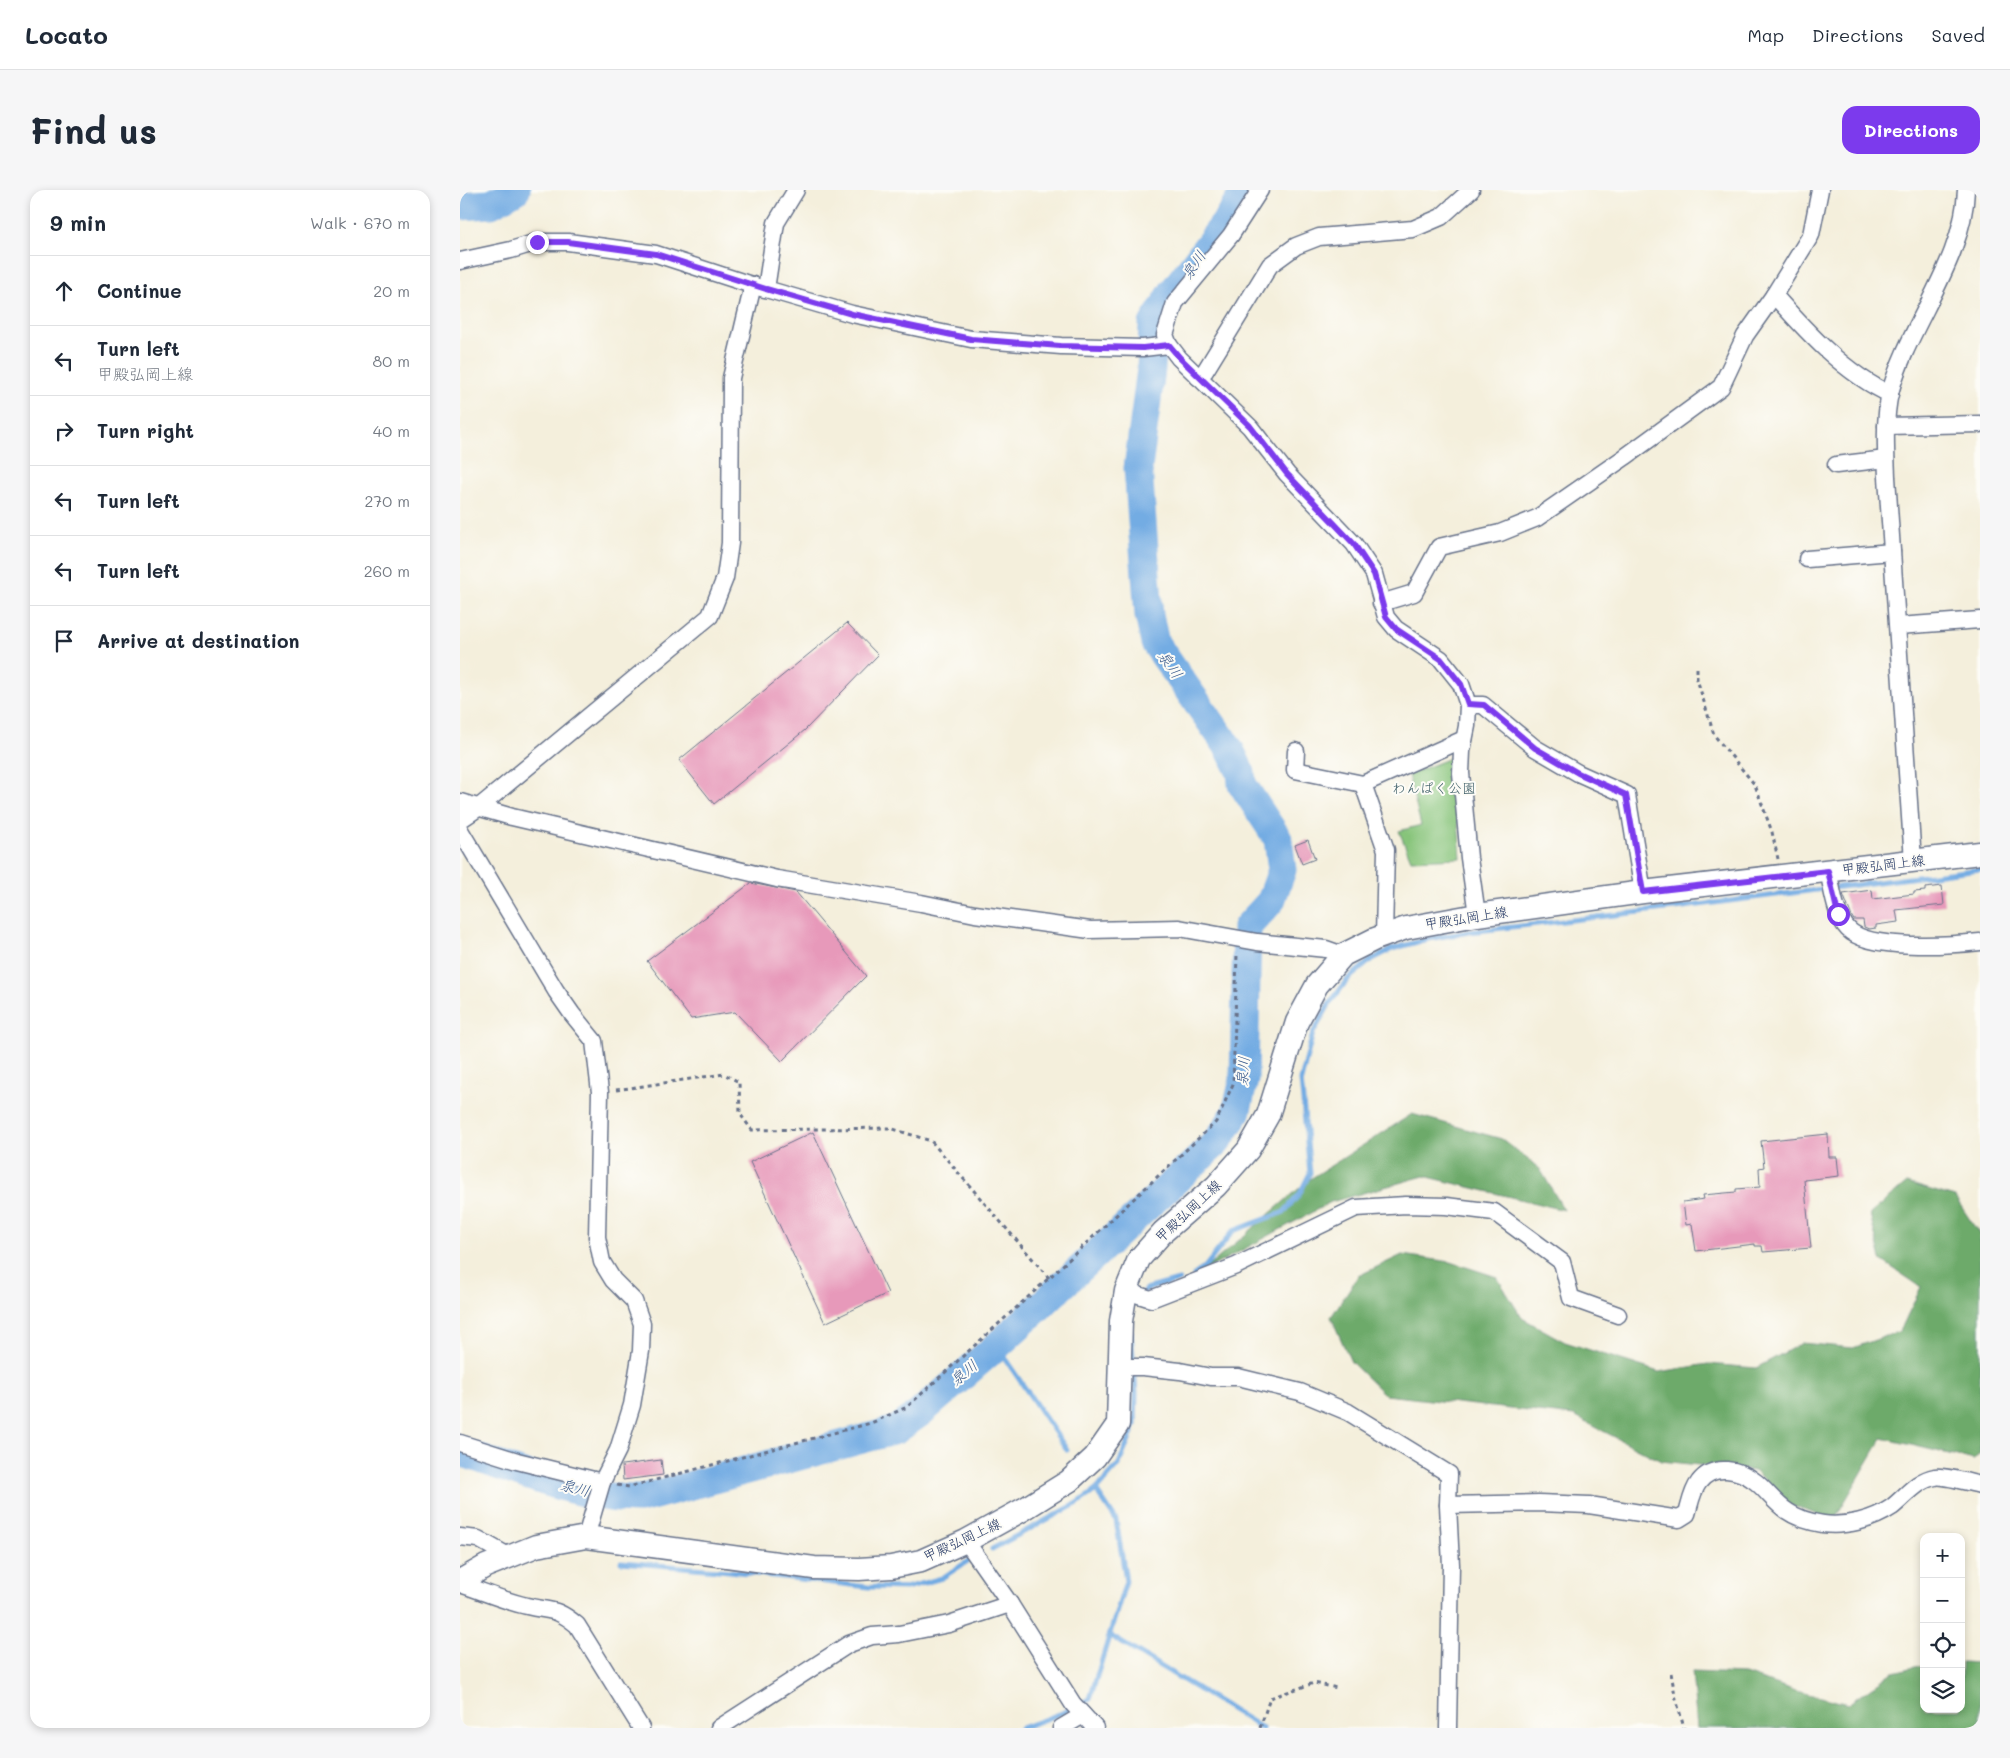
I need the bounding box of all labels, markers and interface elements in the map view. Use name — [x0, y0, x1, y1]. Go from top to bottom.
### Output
text: Locato — [25, 19, 108, 50]
text: Map — [1747, 23, 1784, 47]
text: Directions — [1812, 23, 1904, 47]
text: Saved — [1932, 23, 1985, 47]
button: Directions — [1842, 106, 1980, 154]
text: Find us — [30, 107, 157, 153]
text: 9 min — [50, 209, 106, 236]
text: Walk · 670 m — [310, 212, 410, 233]
route end — [526, 231, 549, 254]
water label: 泉川 — [1176, 246, 1210, 282]
icon: ahead — [50, 277, 78, 305]
text: Continue — [97, 278, 182, 303]
text: 20 m — [373, 280, 410, 301]
text: Turn left — [97, 336, 180, 361]
icon: left — [50, 347, 78, 375]
text: 80 m — [373, 350, 410, 371]
text: 甲殿弘岡上線 — [97, 363, 193, 384]
icon: right — [50, 417, 78, 445]
text: Turn right — [97, 418, 194, 443]
text: 40 m — [373, 420, 410, 441]
icon: left — [50, 487, 78, 515]
text: Turn left — [97, 488, 180, 513]
text: 270 m — [364, 490, 410, 511]
icon: left — [50, 557, 78, 585]
text: Turn left — [97, 558, 180, 583]
text: 260 m — [364, 560, 410, 581]
icon: arrive — [50, 627, 78, 655]
text: Arrive at destination — [97, 628, 300, 653]
water label: 泉川 — [1154, 646, 1188, 682]
park label: わんぱく公園 — [1392, 778, 1476, 797]
street label: 甲殿弘岡上線 — [1840, 850, 1926, 879]
street label: 甲殿弘岡上線 — [1423, 902, 1509, 933]
route start — [1827, 903, 1850, 926]
water label: 泉川 — [1231, 1055, 1253, 1087]
street label: 甲殿弘岡上線 — [1150, 1175, 1225, 1246]
water label: 泉川 — [945, 1355, 981, 1390]
water label: 泉川 — [558, 1473, 592, 1501]
street label: 甲殿弘岡上線 — [920, 1513, 1004, 1566]
map controls — [1920, 1533, 1965, 1713]
button: + — [1920, 1533, 1965, 1578]
button: − — [1920, 1578, 1965, 1623]
button: locate — [1920, 1623, 1965, 1668]
button: layers — [1920, 1668, 1965, 1713]

